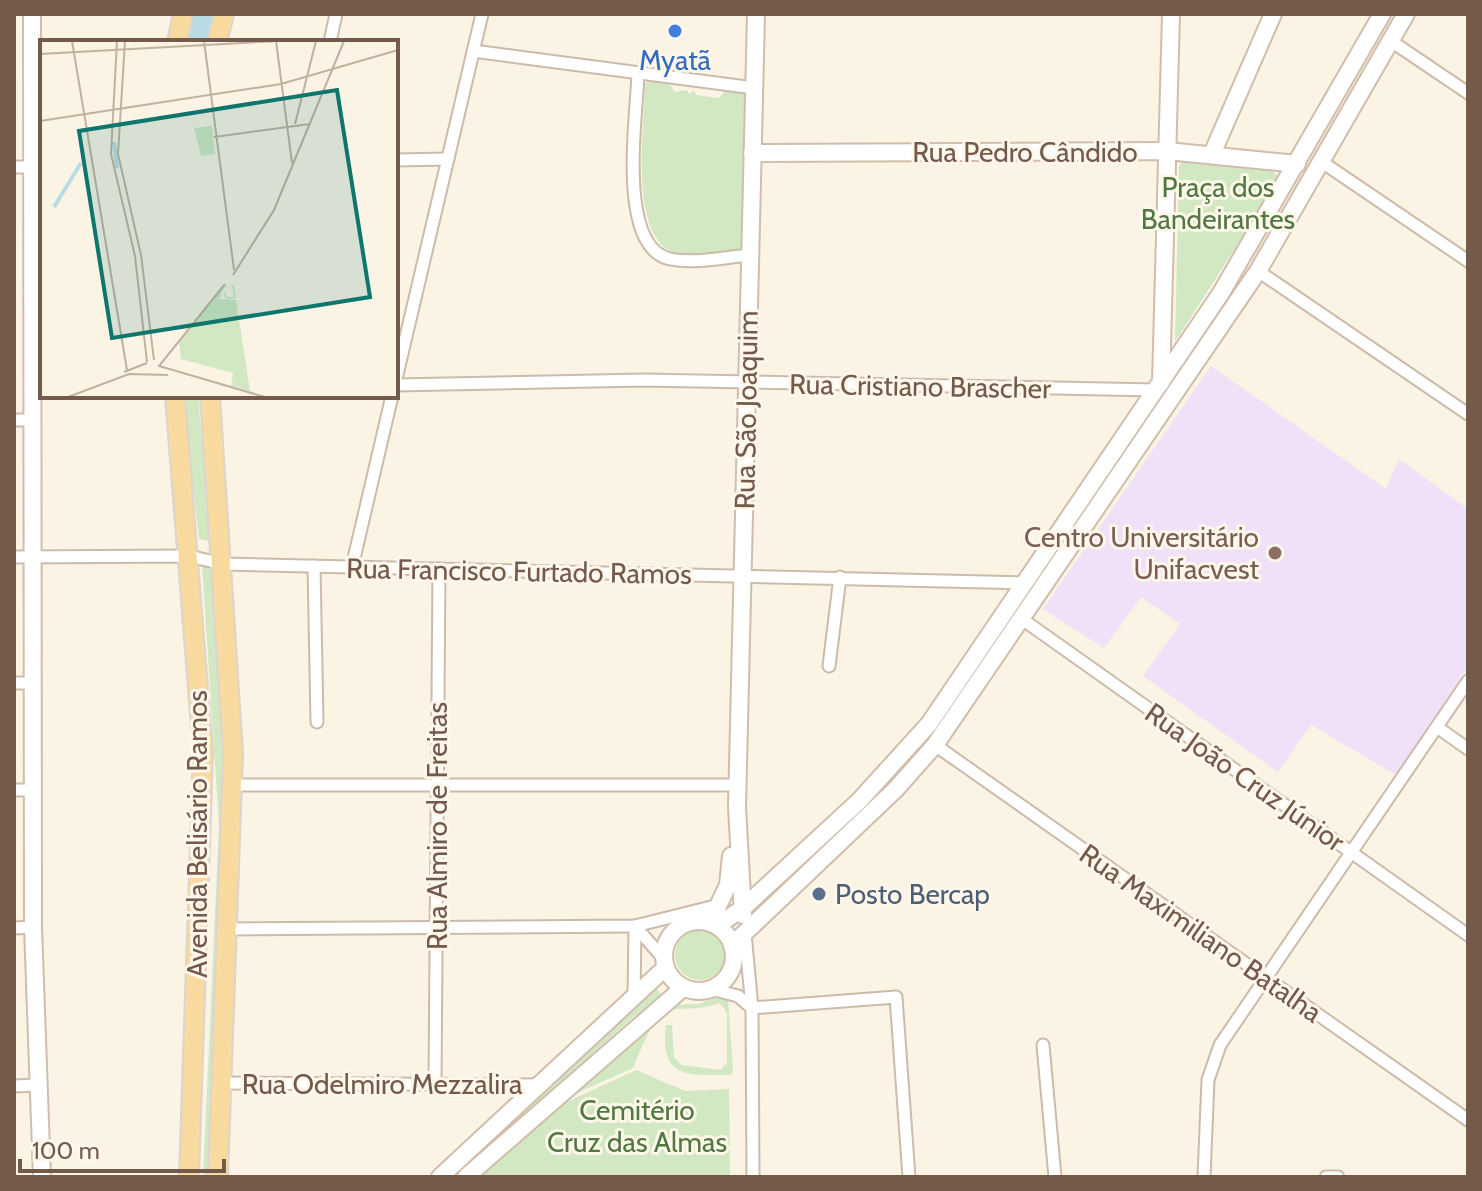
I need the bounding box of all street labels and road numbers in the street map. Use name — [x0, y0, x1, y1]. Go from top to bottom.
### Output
street label: Rua Pedro Cândido — [912, 135, 1138, 169]
street label: Rua São Joaquim — [727, 310, 765, 510]
street label: Rua Cristiano Brascher — [789, 367, 1051, 405]
street label: Rua Francisco Furtado Ramos — [346, 551, 692, 591]
street label: Avenida Belisário Ramos — [180, 690, 214, 978]
street label: Rua João Cruz Júnior — [1139, 695, 1351, 859]
street label: Rua Almiro de Freitas — [420, 702, 454, 950]
street label: Rua Maximiliano Batalha — [1073, 836, 1329, 1030]
street label: Rua Odelmiro Mezzalira — [242, 1067, 523, 1101]

